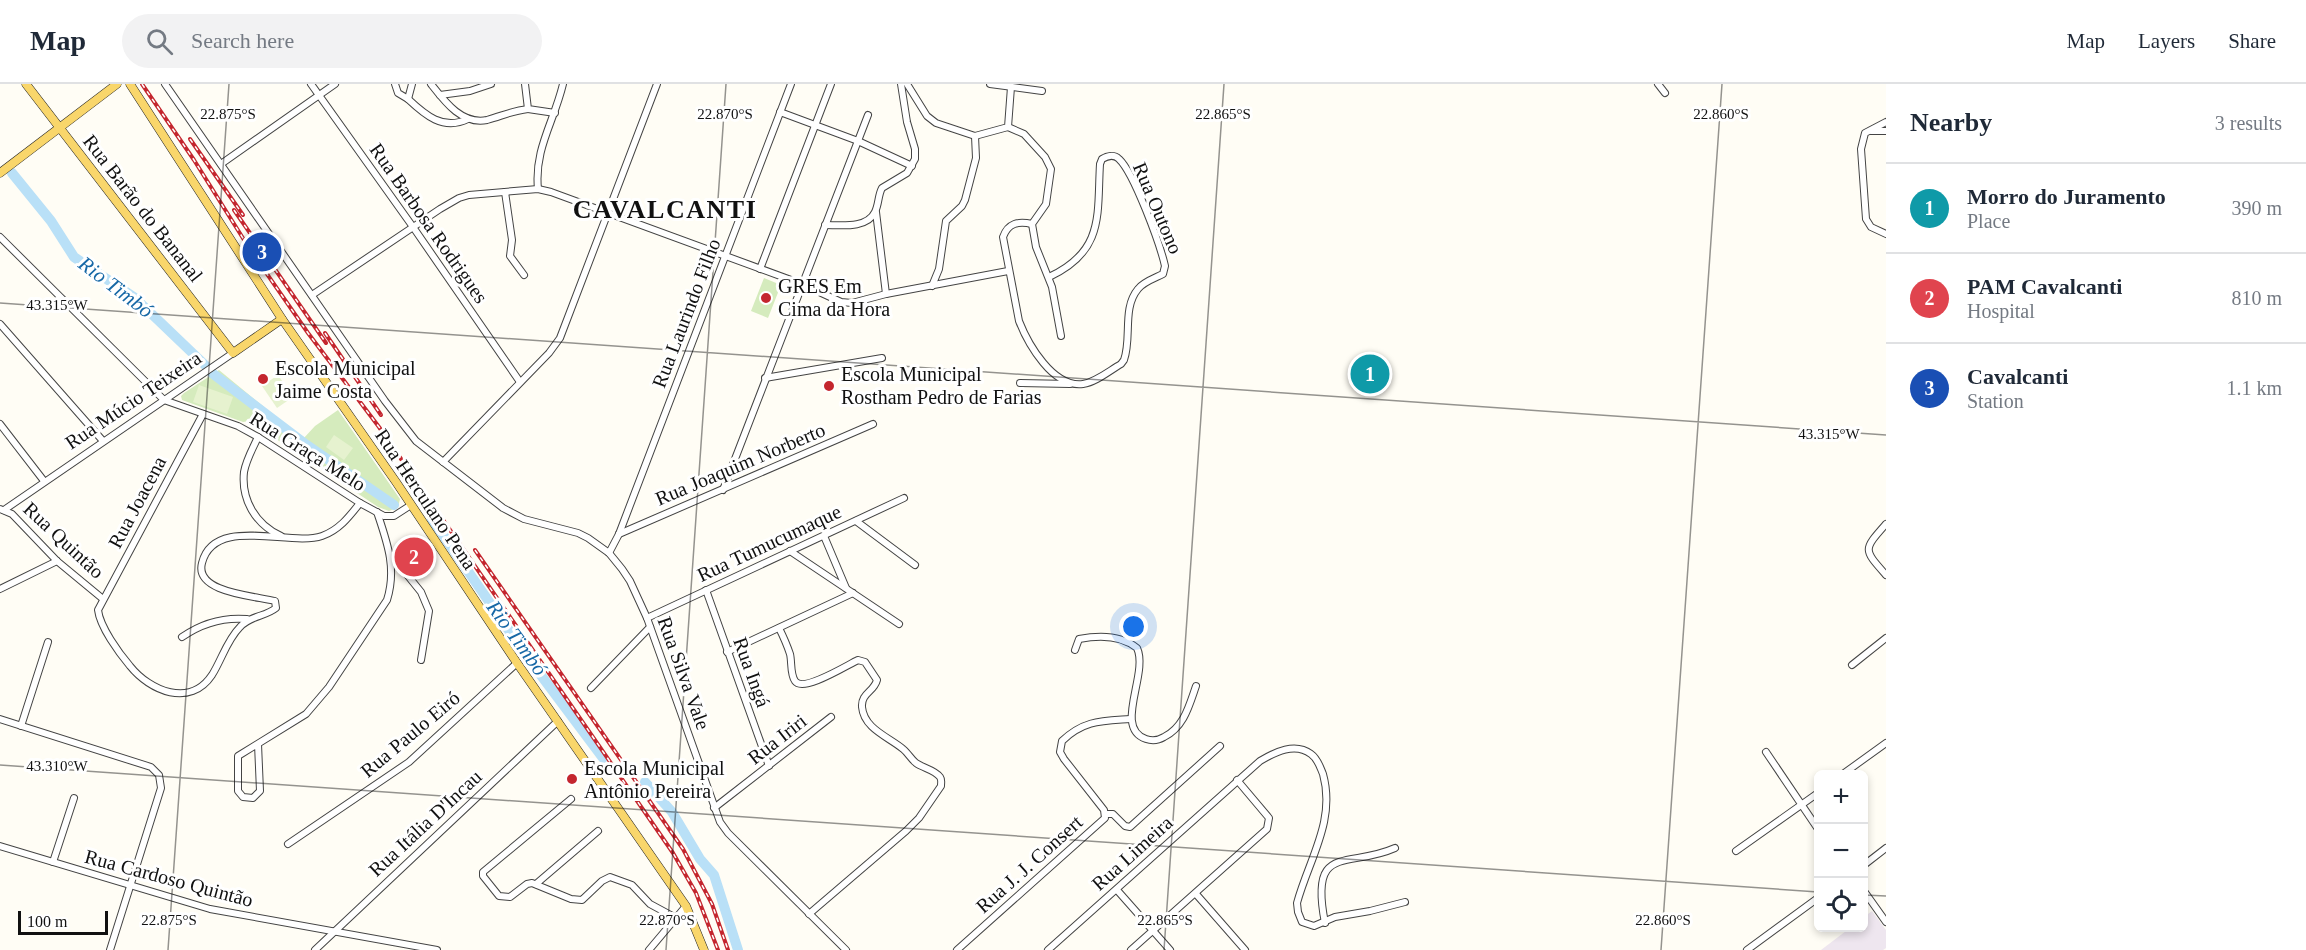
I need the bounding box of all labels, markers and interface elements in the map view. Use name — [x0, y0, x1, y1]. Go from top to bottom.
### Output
search box — [122, 14, 542, 68]
text: Map — [30, 25, 86, 56]
icon: search — [143, 25, 176, 58]
text: Search here — [191, 28, 294, 53]
text: Map — [2067, 29, 2105, 53]
text: Layers — [2138, 29, 2195, 53]
text: Share — [2228, 29, 2276, 53]
text: 22.875°S — [200, 106, 256, 122]
text: 22.870°S — [697, 106, 753, 122]
text: 22.865°S — [1195, 106, 1251, 122]
text: 22.860°S — [1693, 106, 1749, 122]
text: Nearby — [1910, 108, 1992, 137]
text: 3 results — [2215, 112, 2282, 134]
street label: Rua Barão do Bananal — [79, 130, 208, 286]
street label: Rua Barbosa Rodrigues — [365, 139, 493, 308]
street label: Rua Outono — [1129, 159, 1187, 257]
text: Morro do Juramento — [1967, 184, 2166, 209]
district label: CAVALCANTI — [573, 195, 757, 224]
text: 1 — [1925, 197, 1935, 219]
text: 390 m — [2231, 197, 2282, 219]
text: Place — [1967, 210, 2010, 232]
pin: 3 — [242, 230, 282, 274]
street label: Rua Laurindo Filho — [647, 235, 725, 391]
water label: Rio Timbó — [73, 251, 158, 323]
text: PAM Cavalcanti — [1967, 274, 2122, 299]
place label: GRES Em Cima da Hora — [778, 275, 890, 320]
text: 2 — [1925, 287, 1935, 309]
text: 810 m — [2231, 287, 2282, 309]
marker: GRES Em Cima da Hora — [759, 291, 773, 305]
text: 43.315°W — [26, 297, 89, 313]
text: Hospital — [1967, 300, 2035, 322]
street label: Rua Múcio Teixeira — [61, 346, 205, 454]
pin: 1 — [1350, 352, 1390, 396]
place label: Escola Municipal Jaime Costa — [275, 357, 416, 402]
place label: Escola Municipal Rostham Pedro de Farias — [841, 363, 1042, 408]
text: Cavalcanti — [1967, 364, 2068, 389]
marker: Escola Municipal Jaime Costa — [256, 372, 270, 386]
text: 3 — [1925, 377, 1935, 399]
text: 1.1 km — [2226, 377, 2282, 399]
marker: Escola Municipal Rostham Pedro de Farias — [822, 379, 836, 393]
text: Station — [1967, 390, 2024, 412]
street label: Rua Graça Melo — [246, 407, 370, 496]
street label: Rua Joaquim Norberto — [652, 418, 829, 511]
street label: Rua Herculano Pena — [371, 425, 481, 573]
text: 43.315°W — [1798, 426, 1861, 442]
street label: Rua Joacena — [104, 452, 170, 552]
street label: Rua Quintão — [19, 497, 109, 583]
street label: Rua Tumucumaque — [694, 500, 845, 587]
pin: 2 — [394, 534, 434, 580]
water label: Rio Timbó — [481, 595, 553, 681]
your location — [1119, 612, 1148, 641]
street label: Rua Silva Vale — [653, 614, 715, 733]
street label: Rua Ingá — [728, 634, 775, 710]
street label: Rua Paulo Eiró — [356, 686, 464, 782]
street label: Rua Iriri — [743, 709, 811, 769]
place label: Escola Municipal Antônio Pereira — [584, 757, 725, 802]
text: 43.310°W — [26, 758, 89, 774]
street label: Rua Itália D'Incau — [364, 765, 486, 881]
map controls — [1814, 770, 1868, 932]
button: + — [1814, 770, 1868, 824]
marker: Escola Municipal Antônio Pereira — [565, 772, 579, 786]
street label: Rua J. J. Consert — [971, 810, 1087, 917]
street label: Rua Limeira — [1087, 811, 1177, 895]
button: − — [1814, 824, 1868, 878]
street label: Rua Cardoso Quintão — [82, 845, 256, 911]
button: locate — [1814, 878, 1868, 932]
scale bar — [18, 908, 108, 936]
text: 22.875°S — [141, 912, 197, 928]
text: 22.870°S — [639, 912, 695, 928]
text: 22.865°S — [1137, 912, 1193, 928]
text: 22.860°S — [1635, 912, 1691, 928]
text: 100 m — [27, 913, 67, 930]

